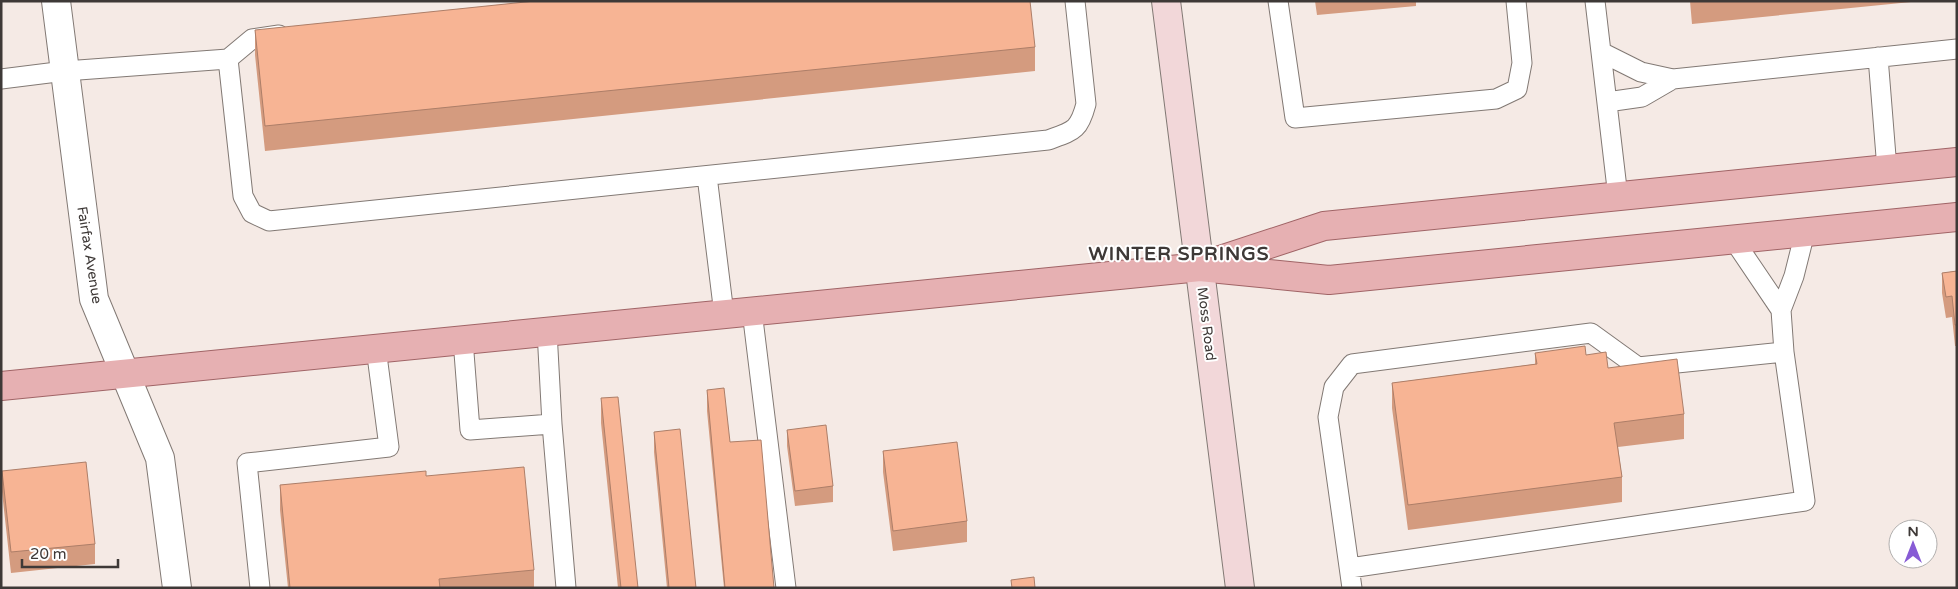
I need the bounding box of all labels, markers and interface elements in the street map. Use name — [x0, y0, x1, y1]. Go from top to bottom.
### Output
street label: Fairfax Avenue — [73, 205, 106, 305]
district label: WINTER SPRINGS — [1089, 243, 1269, 265]
street label: Moss Road — [1194, 286, 1219, 362]
north arrow — [1888, 519, 1938, 569]
text: N — [1907, 523, 1919, 540]
scale bar — [22, 536, 119, 568]
text: 20 m — [30, 545, 67, 563]

